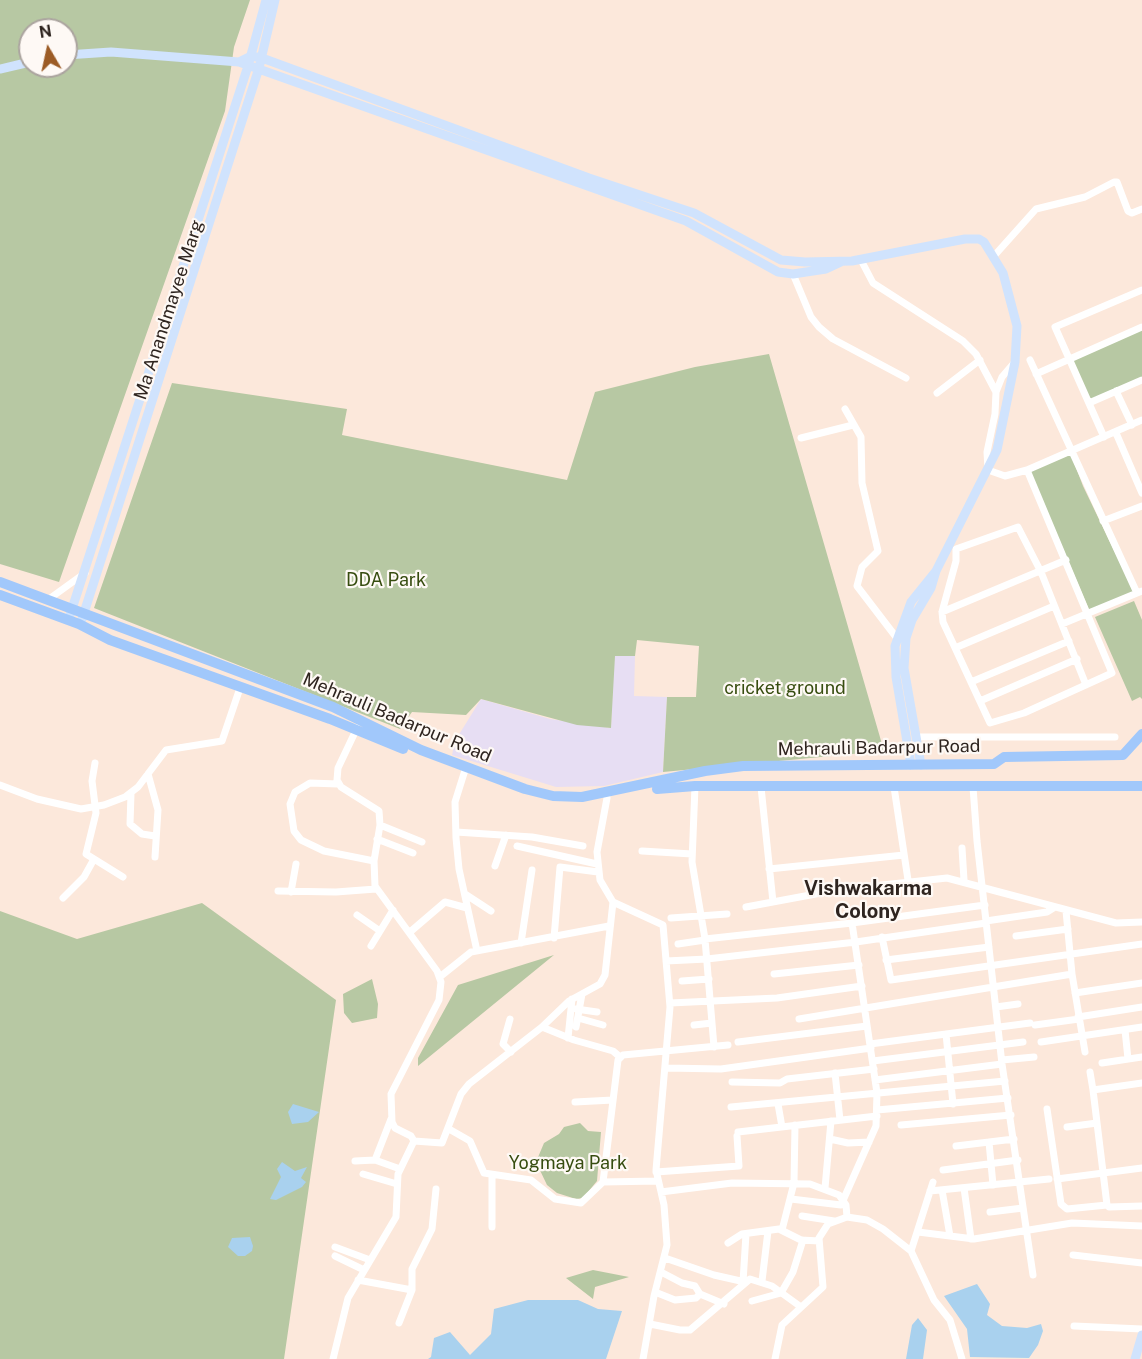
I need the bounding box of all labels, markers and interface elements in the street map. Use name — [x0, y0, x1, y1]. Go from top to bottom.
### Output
north arrow — [18, 18, 78, 78]
text: N — [38, 21, 53, 42]
street label: Ma Anandmayee Marg — [130, 217, 208, 403]
park label: DDA Park — [346, 569, 426, 591]
street label: Mehrauli Badarpur Road — [299, 668, 495, 768]
park label: cricket ground — [724, 677, 846, 699]
street label: Mehrauli Badarpur Road — [777, 735, 981, 761]
district label: Vishwakarma Colony — [804, 877, 932, 924]
park label: Yogmaya Park — [509, 1152, 627, 1174]

